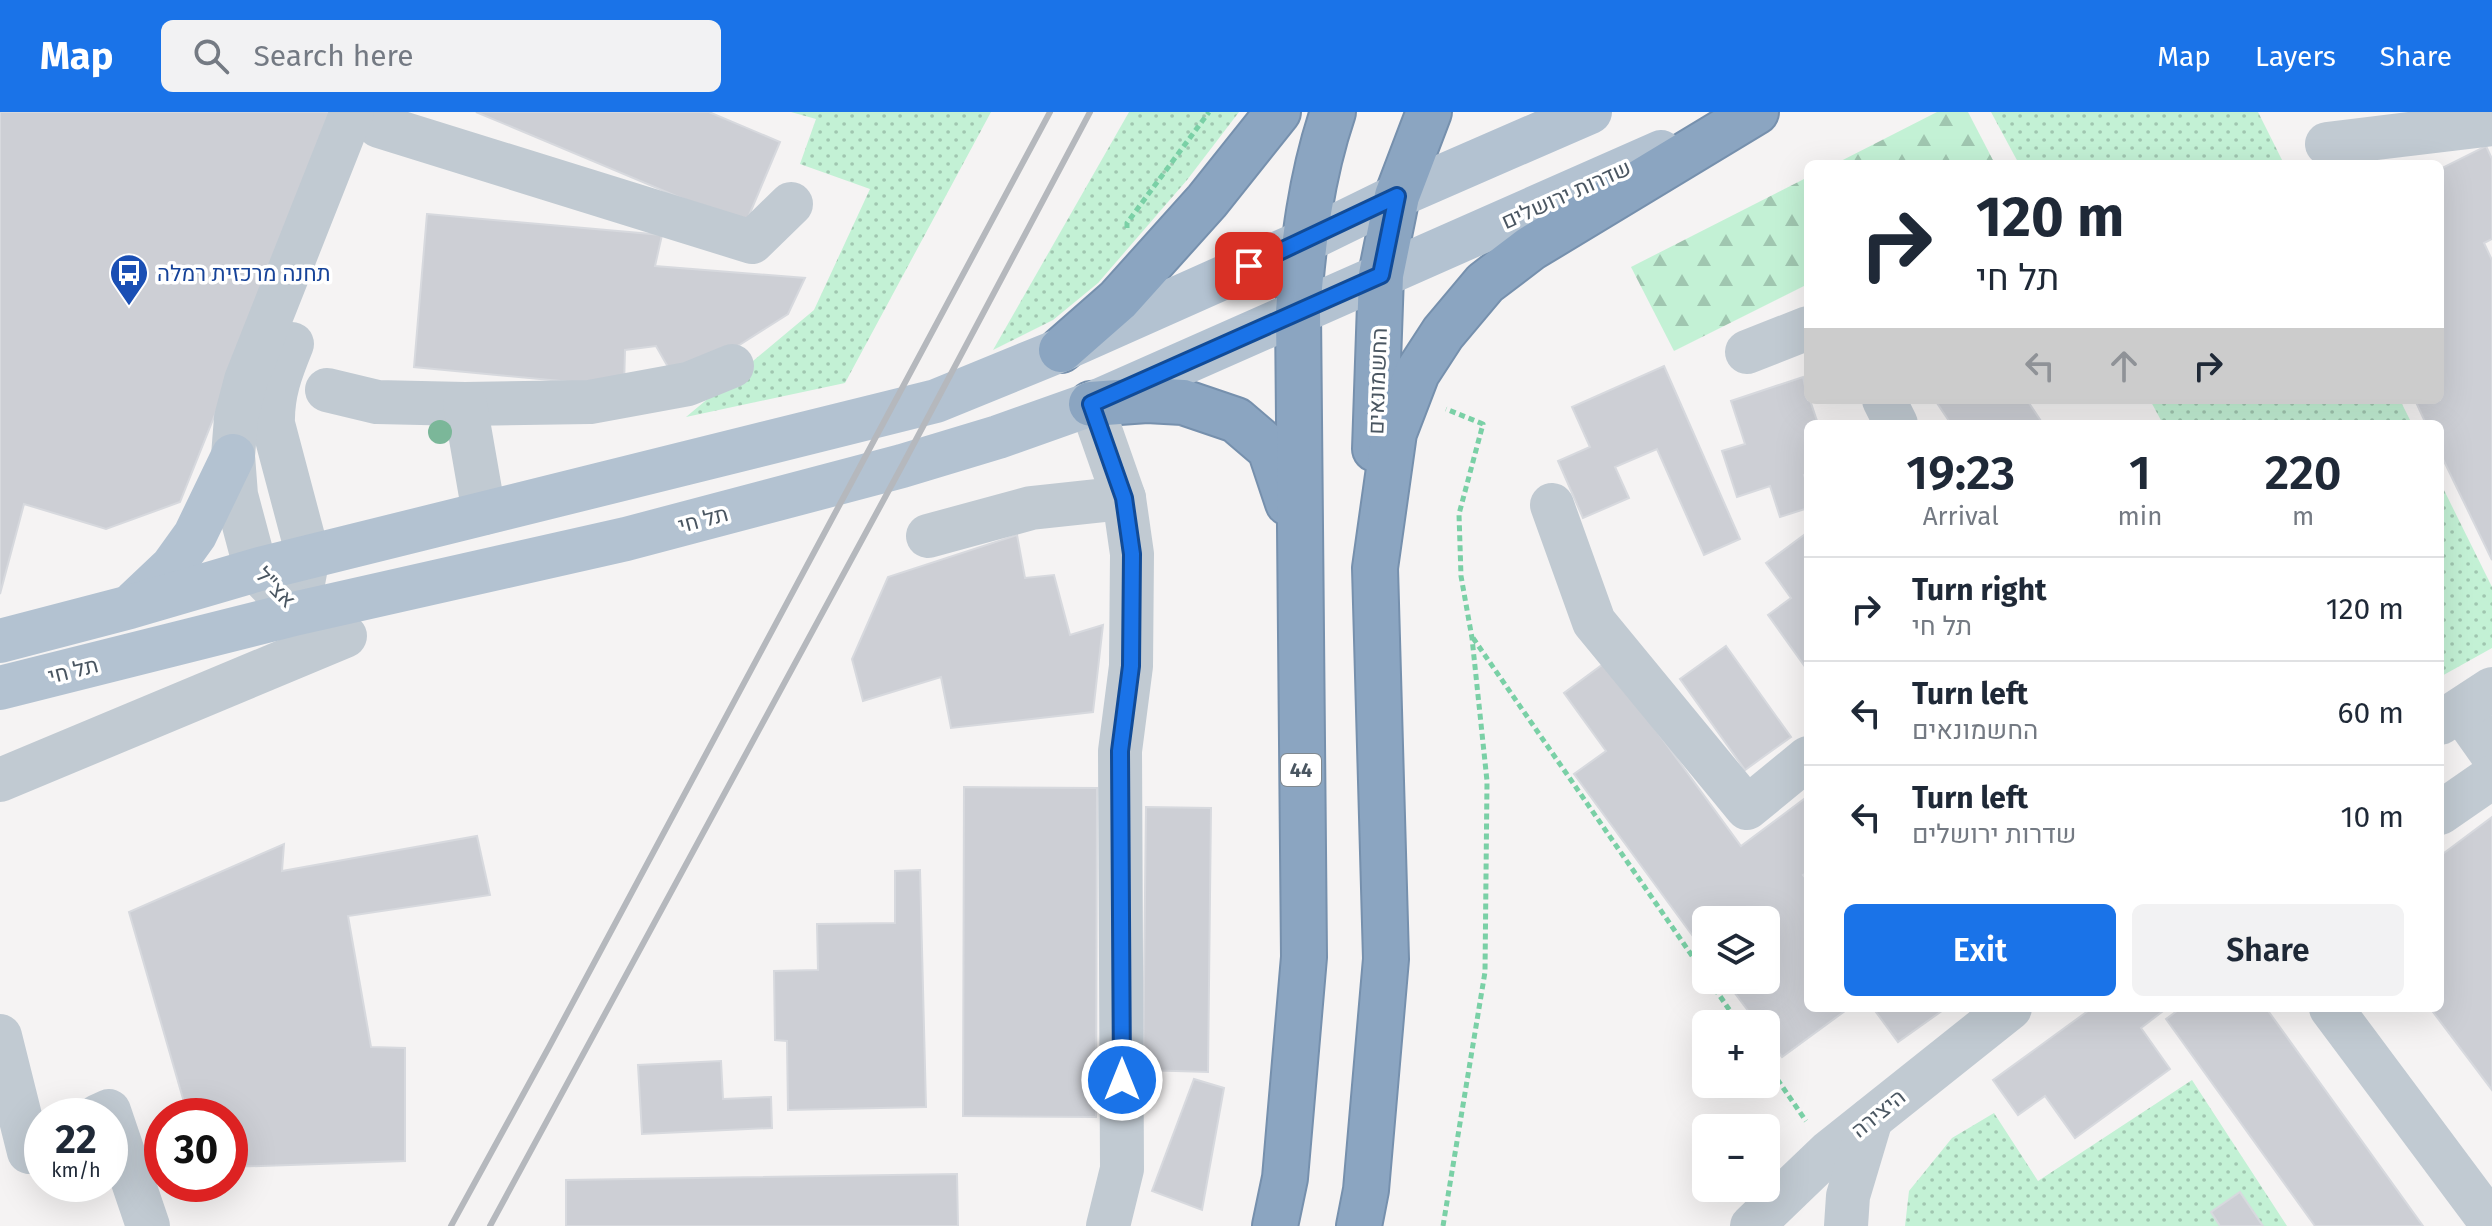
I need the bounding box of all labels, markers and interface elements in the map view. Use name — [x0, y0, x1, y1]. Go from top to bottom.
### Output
search box — [161, 20, 721, 92]
text: Map — [40, 33, 113, 79]
icon: search — [189, 34, 233, 78]
text: Search here — [253, 38, 414, 74]
text: Map — [2157, 40, 2211, 73]
text: Layers — [2255, 40, 2336, 73]
text: Share — [2380, 40, 2452, 73]
street label: שדרות ירושלים — [1497, 154, 1635, 235]
text: 120 m — [1976, 184, 2124, 251]
icon: right — [1844, 192, 1948, 296]
pin — [1215, 232, 1283, 300]
icon: arrive — [1227, 244, 1271, 288]
bus stop icon: תחנה מרכזית רמלה — [108, 252, 150, 307]
text: תל חי — [1976, 256, 2059, 300]
place label: תחנה מרכזית רמלה — [157, 260, 330, 287]
street label: החשמונאים — [1362, 327, 1393, 435]
icon: left — [2018, 344, 2062, 388]
icon: ahead — [2102, 344, 2146, 388]
icon: right — [2186, 344, 2230, 388]
text: 19:23 — [1906, 444, 2015, 502]
text: 1 — [2129, 444, 2151, 502]
text: 220 — [2265, 444, 2342, 502]
street label: תל חי — [675, 500, 731, 539]
text: Arrival — [1923, 501, 1999, 532]
text: min — [2118, 501, 2162, 532]
text: m — [2292, 501, 2314, 532]
street label: אצ"ל — [250, 561, 301, 613]
text: Turn right — [1912, 572, 2047, 608]
icon: right — [1844, 587, 1888, 631]
text: 120 m — [2326, 591, 2404, 627]
text: תל חי — [1912, 611, 1972, 642]
street label: תל חי — [45, 651, 101, 690]
text: Turn left — [1912, 676, 2028, 712]
icon: left — [1844, 691, 1888, 735]
text: 60 m — [2338, 695, 2404, 731]
text: החשמונאים — [1912, 715, 2038, 746]
road number: 44 — [1281, 754, 1321, 786]
text: Turn left — [1912, 780, 2028, 816]
icon: left — [1844, 795, 1888, 839]
text: 10 m — [2341, 799, 2404, 835]
text: שדרות ירושלים — [1912, 819, 2076, 850]
button: Exit — [1844, 904, 2116, 996]
button: Share — [2132, 904, 2404, 996]
map controls — [1692, 906, 1780, 1202]
button: layers — [1692, 906, 1780, 994]
button: + — [1692, 1010, 1780, 1098]
position arrow — [1080, 1038, 1164, 1122]
street label: היצירה — [1846, 1083, 1911, 1143]
speed limit sign: 30 — [144, 1098, 248, 1202]
button: − — [1692, 1114, 1780, 1202]
text: 22 — [55, 1116, 97, 1164]
text: km/h — [51, 1158, 101, 1182]

